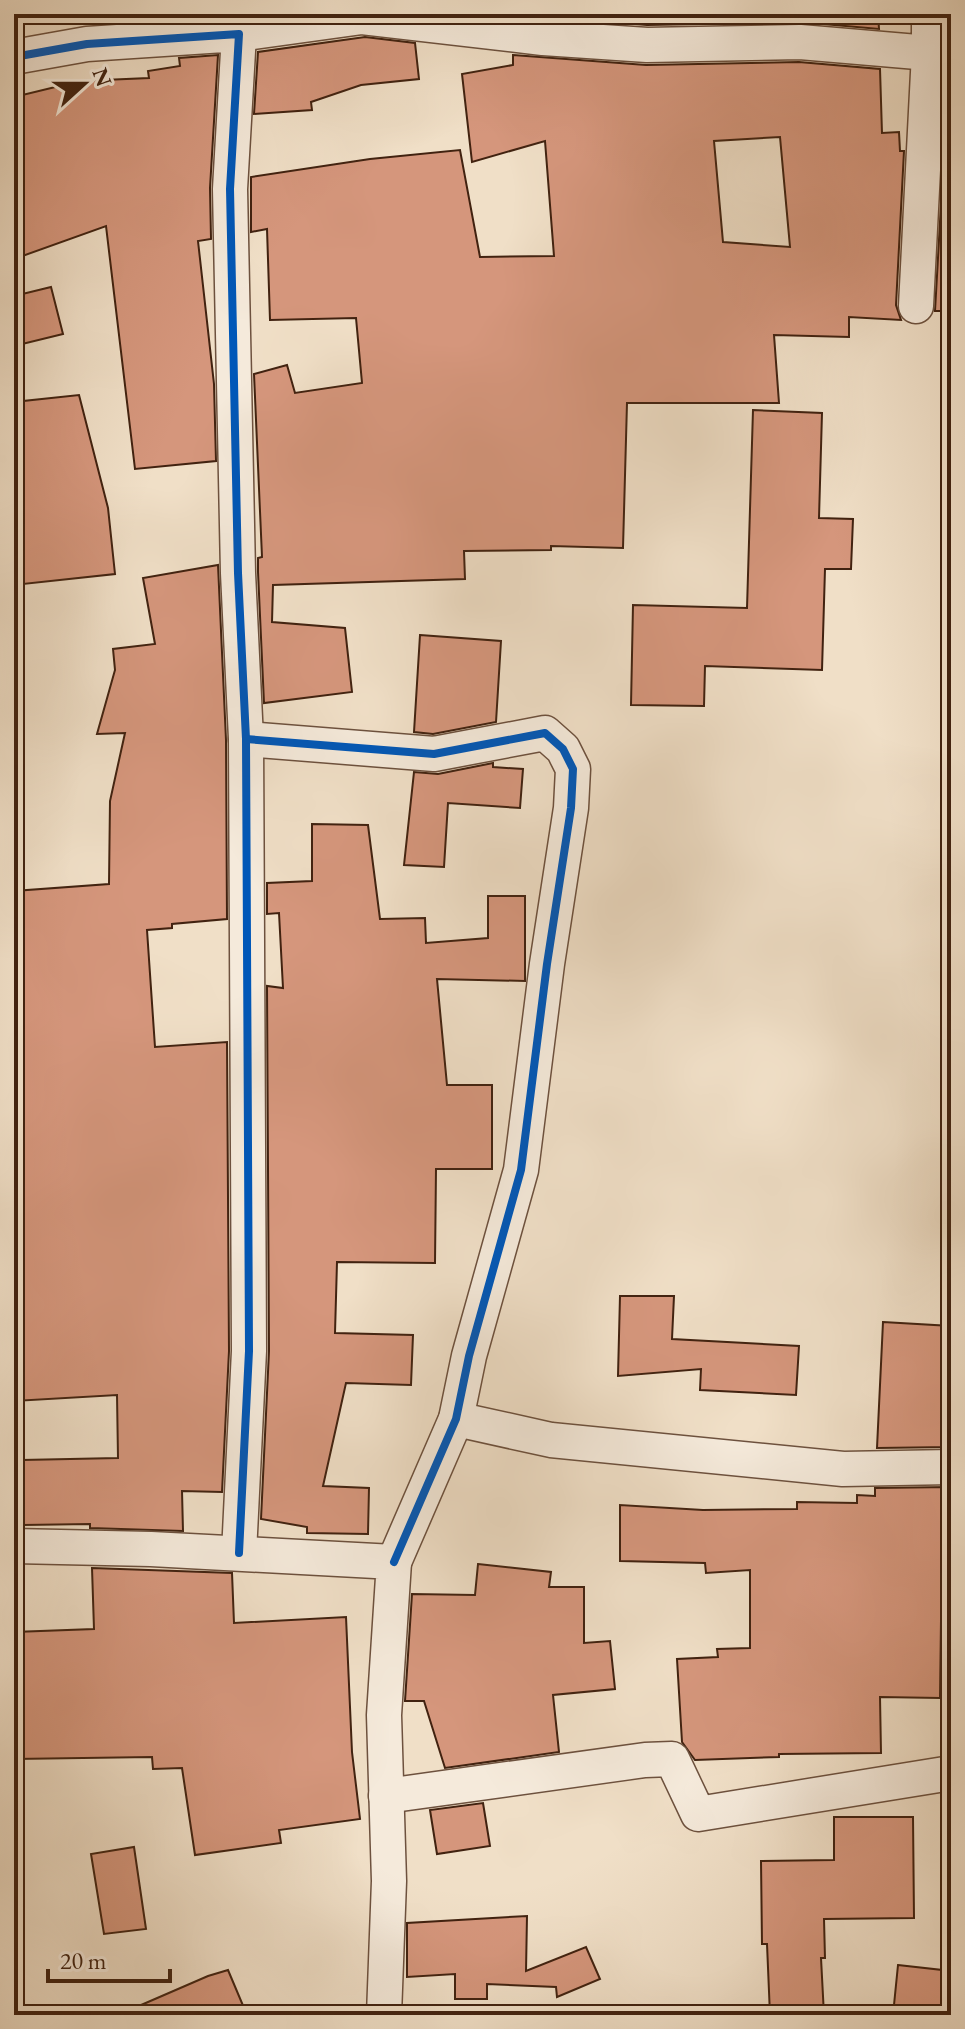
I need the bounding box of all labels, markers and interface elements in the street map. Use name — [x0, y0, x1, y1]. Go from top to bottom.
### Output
north arrow — [44, 44, 124, 124]
text: N — [85, 64, 119, 91]
scale bar — [48, 1933, 170, 1983]
text: 20 m — [60, 1945, 107, 1976]

